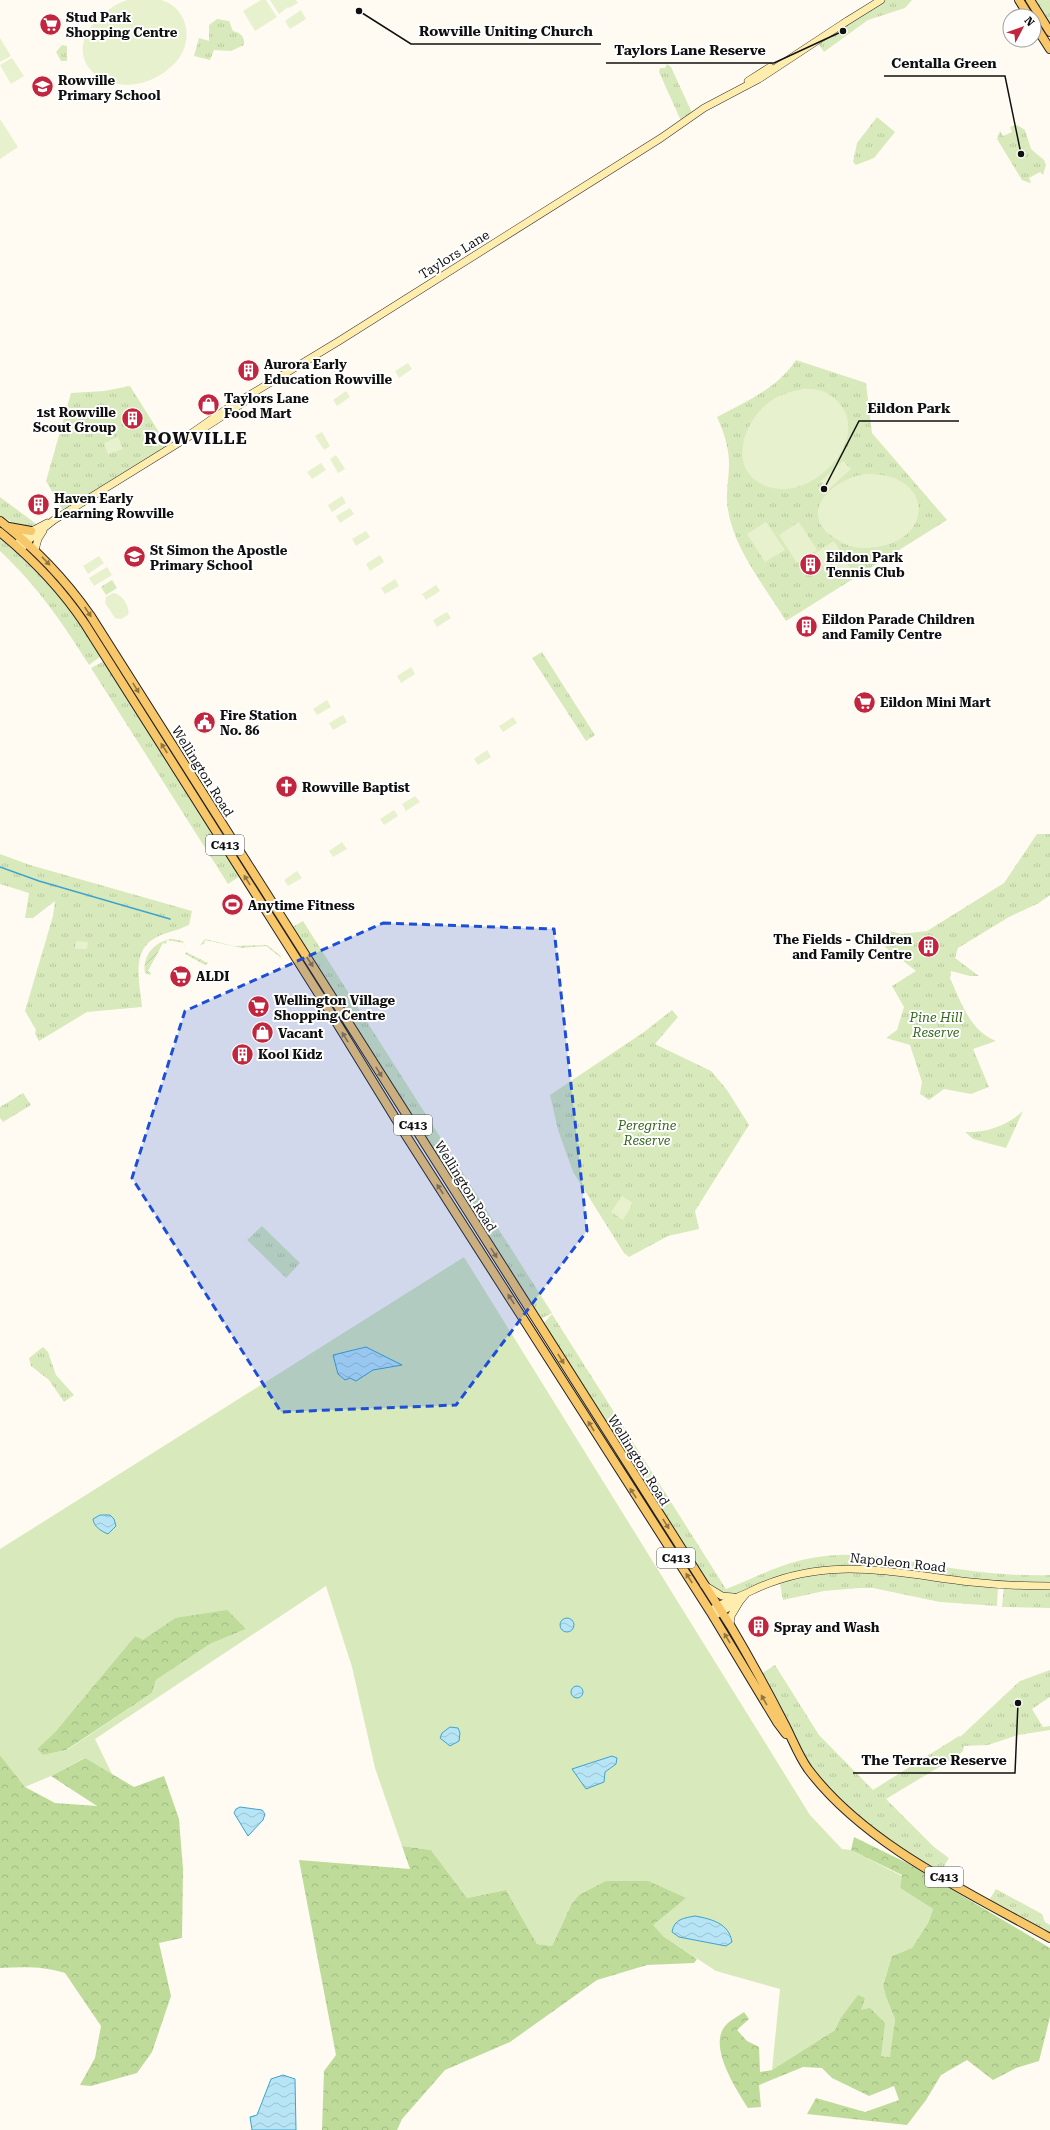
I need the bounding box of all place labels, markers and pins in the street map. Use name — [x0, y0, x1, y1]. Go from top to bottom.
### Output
place label: Stud Park Shopping Centre — [66, 10, 178, 40]
supermarket icon: Stud Park Shopping Centre — [38, 11, 64, 37]
callout: Rowville Uniting Church — [411, 18, 601, 44]
callout: Taylors Lane Reserve — [606, 37, 774, 63]
callout: Centalla Green — [884, 50, 1005, 76]
place label: Rowville Primary School — [58, 73, 161, 103]
school or university icon: Rowville Primary School — [29, 74, 55, 100]
place label: Aurora Early Education Rowville — [264, 357, 392, 387]
building icon: Aurora Early Education Rowville — [236, 358, 262, 384]
place label: Taylors Lane Food Mart — [224, 391, 309, 421]
shop icon: Taylors Lane Food Mart — [196, 392, 222, 418]
callout: Eildon Park — [859, 395, 959, 421]
place label: 1st Rowville Scout Group — [33, 405, 116, 435]
building icon: 1st Rowville Scout Group — [119, 406, 145, 432]
place label: Haven Early Learning Rowville — [54, 491, 174, 521]
building icon: Haven Early Learning Rowville — [25, 492, 51, 518]
place label: St Simon the Apostle Primary School — [150, 543, 288, 573]
school or university icon: St Simon the Apostle Primary School — [121, 544, 147, 570]
place label: Eildon Park Tennis Club — [826, 550, 905, 580]
building icon: Eildon Park Tennis Club — [798, 551, 824, 577]
place label: Eildon Parade Children and Family Centre — [822, 612, 975, 642]
building icon: Eildon Parade Children and Family Centre — [793, 613, 819, 639]
supermarket icon: Eildon Mini Mart — [851, 689, 877, 715]
place label: Eildon Mini Mart — [880, 695, 992, 710]
place label: Fire Station No. 86 — [220, 708, 297, 738]
public building icon: Fire Station No. 86 — [192, 709, 218, 735]
church icon: Rowville Baptist — [273, 774, 299, 800]
place label: Rowville Baptist — [302, 780, 411, 795]
sports icon: Anytime Fitness — [220, 892, 246, 918]
place label: Anytime Fitness — [248, 898, 355, 913]
place label: The Fields - Children and Family Centre — [773, 932, 912, 962]
building icon: The Fields - Children and Family Centre — [915, 933, 941, 959]
supermarket icon: ALDI — [168, 963, 194, 989]
place label: ALDI — [196, 969, 229, 984]
place label: Wellington Village Shopping Centre — [274, 993, 396, 1023]
supermarket icon: Wellington Village Shopping Centre — [245, 994, 271, 1020]
shop icon: Vacant — [249, 1020, 275, 1046]
place label: Vacant — [278, 1026, 324, 1041]
building icon: Kool Kidz — [229, 1041, 255, 1067]
place label: Kool Kidz — [258, 1047, 322, 1062]
building icon: Spray and Wash — [745, 1614, 771, 1640]
place label: Spray and Wash — [774, 1620, 880, 1635]
callout: The Terrace Reserve — [853, 1747, 1015, 1773]

